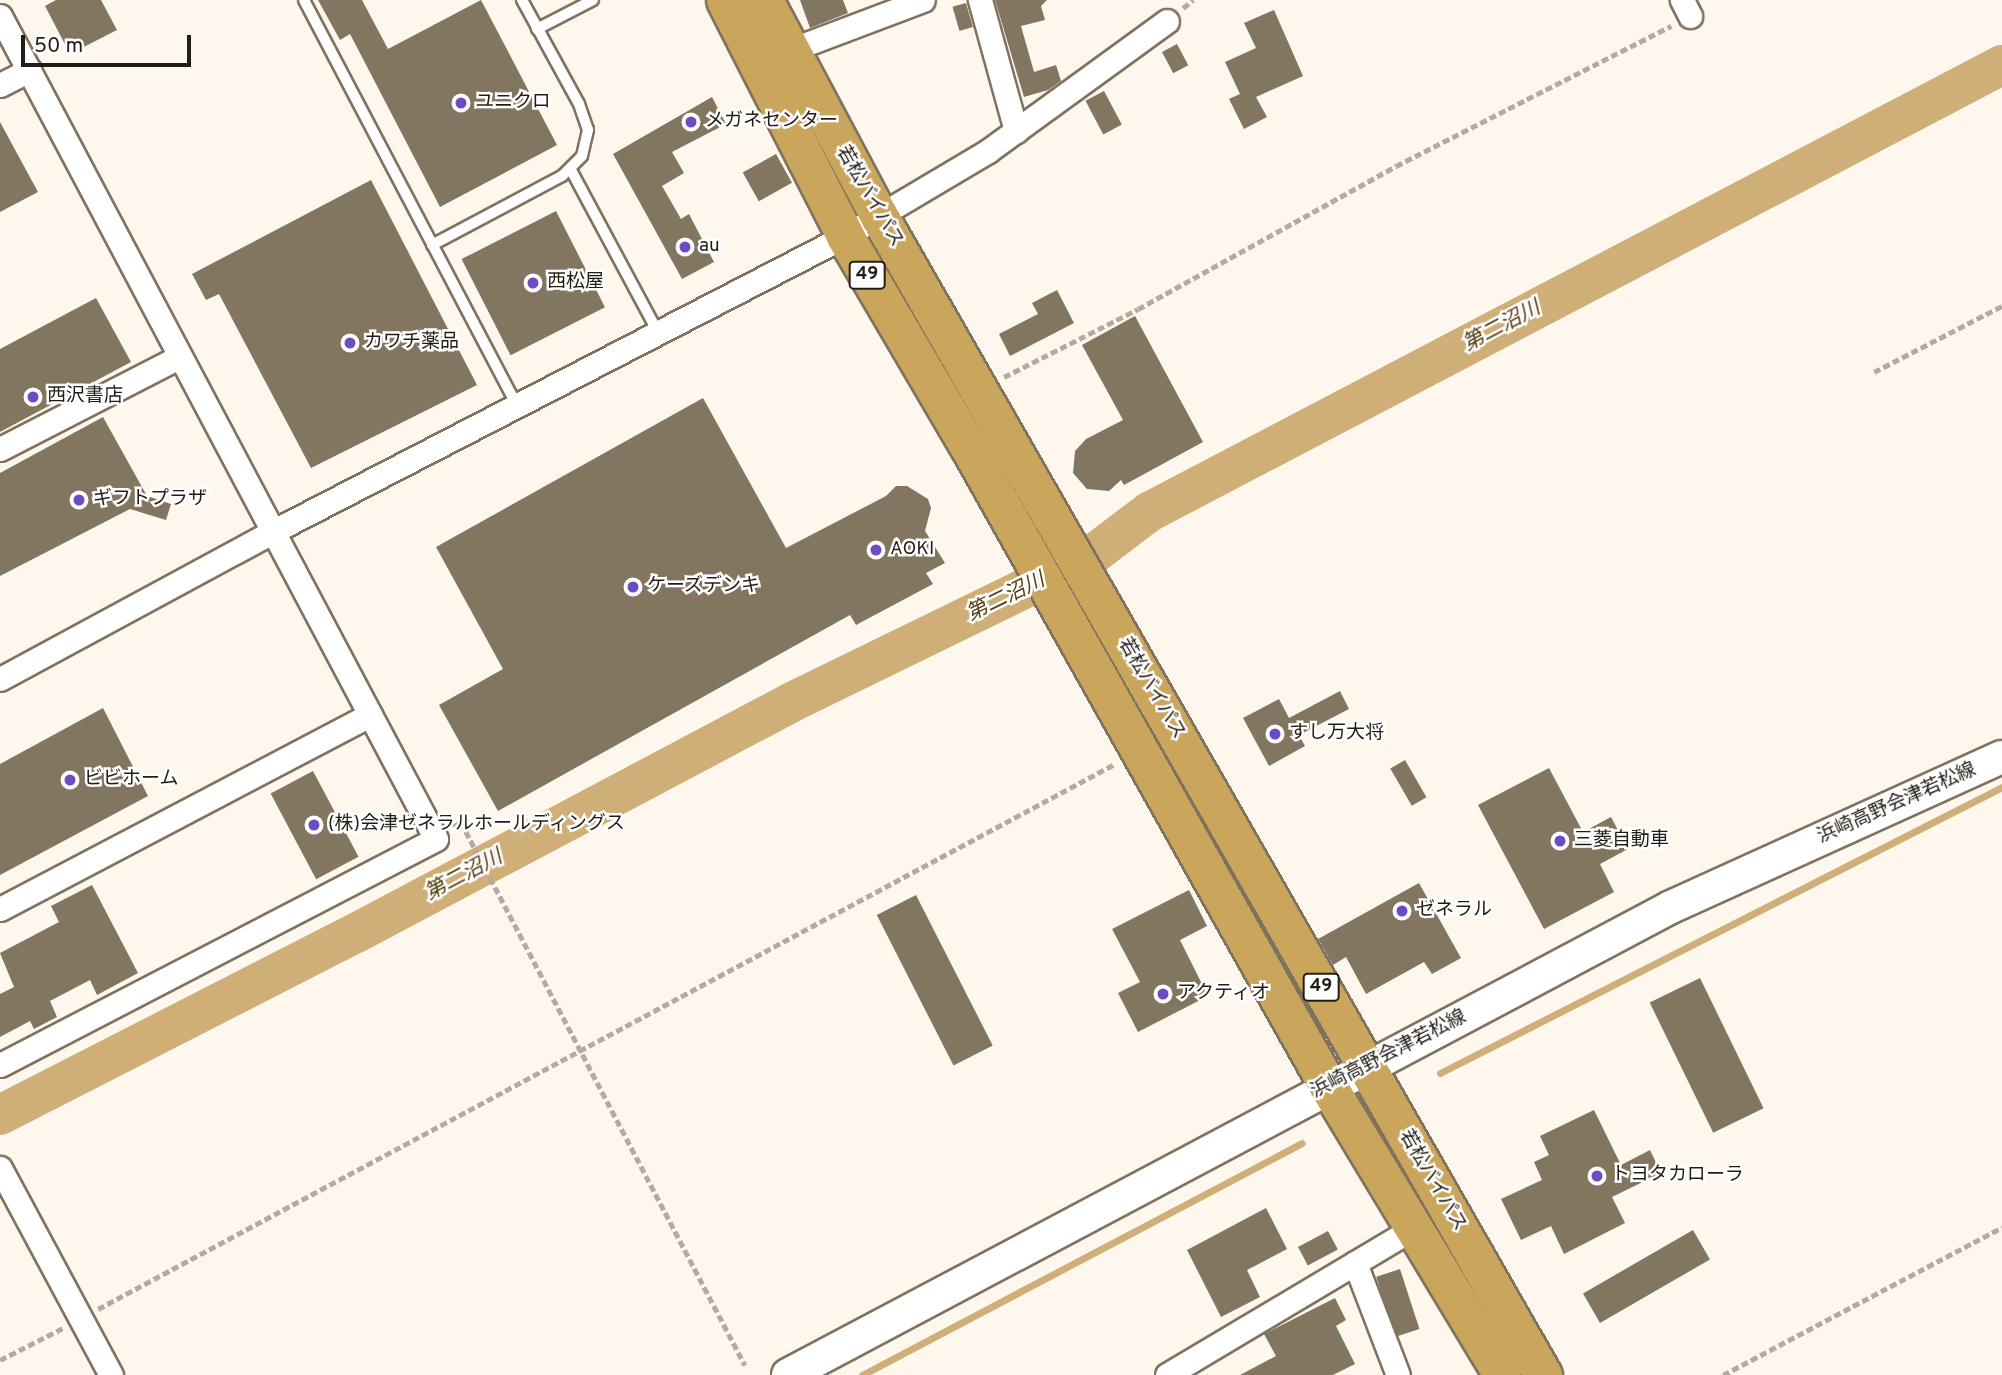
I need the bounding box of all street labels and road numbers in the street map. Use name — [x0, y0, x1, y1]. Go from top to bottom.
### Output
street label: 若松バイパス — [831, 142, 907, 252]
road number: 49 — [848, 260, 886, 290]
street label: 若松バイパス — [1113, 634, 1189, 744]
street label: 浜崎高野会津若松線 — [1814, 759, 1980, 849]
road number: 49 — [1302, 972, 1340, 1002]
street label: 浜崎高野会津若松線 — [1308, 1006, 1470, 1104]
street label: 若松バイパス — [1394, 1126, 1470, 1236]

